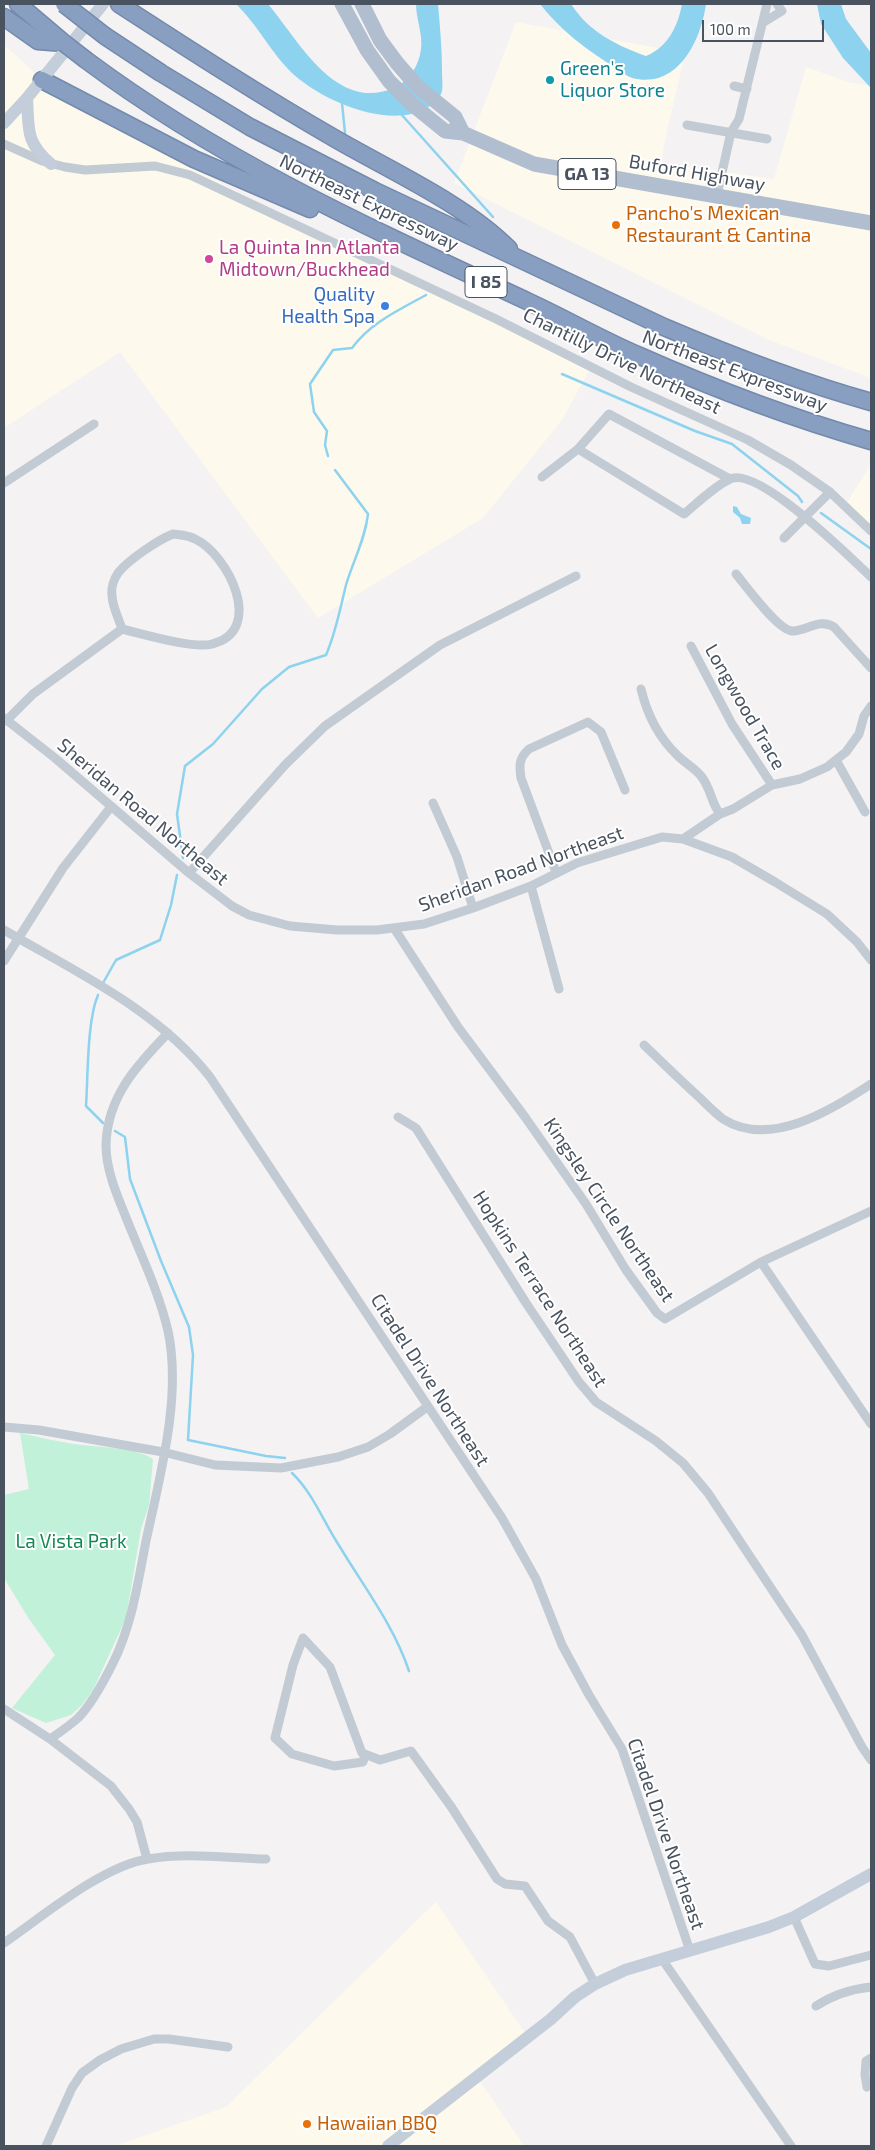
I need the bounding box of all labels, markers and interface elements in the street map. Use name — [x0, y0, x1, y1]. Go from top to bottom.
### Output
scale bar — [705, 10, 828, 42]
text: 100 m — [710, 20, 751, 38]
place label: Green's Liquor Store — [560, 58, 665, 102]
marker: Green's Liquor Store — [544, 74, 556, 86]
street label: Northeast Expressway — [276, 150, 462, 256]
street label: Buford Highway — [627, 150, 767, 196]
road number: GA 13 — [558, 158, 616, 190]
place label: Pancho's Mexican Restaurant & Cantina — [626, 203, 811, 247]
marker: Pancho's Mexican Restaurant & Cantina — [610, 219, 622, 231]
place label: La Quinta Inn Atlanta Midtown/Buckhead — [219, 237, 400, 281]
marker: La Quinta Inn Atlanta Midtown/Buckhead — [203, 253, 215, 265]
road number: I 85 — [465, 266, 507, 298]
place label: Quality Health Spa — [282, 284, 375, 328]
marker: Quality Health Spa — [379, 300, 391, 312]
street label: Chantilly Drive Northeast — [519, 303, 725, 419]
street label: Northeast Expressway — [639, 325, 831, 417]
street label: Longwood Trace — [700, 640, 790, 774]
street label: Sheridan Road Northeast — [53, 734, 233, 890]
street label: Sheridan Road Northeast — [415, 821, 627, 917]
street label: Kingsley Circle Northeast — [539, 1114, 679, 1306]
street label: Hopkins Terrace Northeast — [468, 1186, 612, 1392]
street label: Citadel Drive Northeast — [366, 1289, 494, 1471]
park label: La Vista Park — [15, 1531, 127, 1553]
street label: Citadel Drive Northeast — [622, 1735, 710, 1933]
place label: Hawaiian BBQ — [317, 2113, 438, 2135]
marker: Hawaiian BBQ — [301, 2118, 313, 2130]

